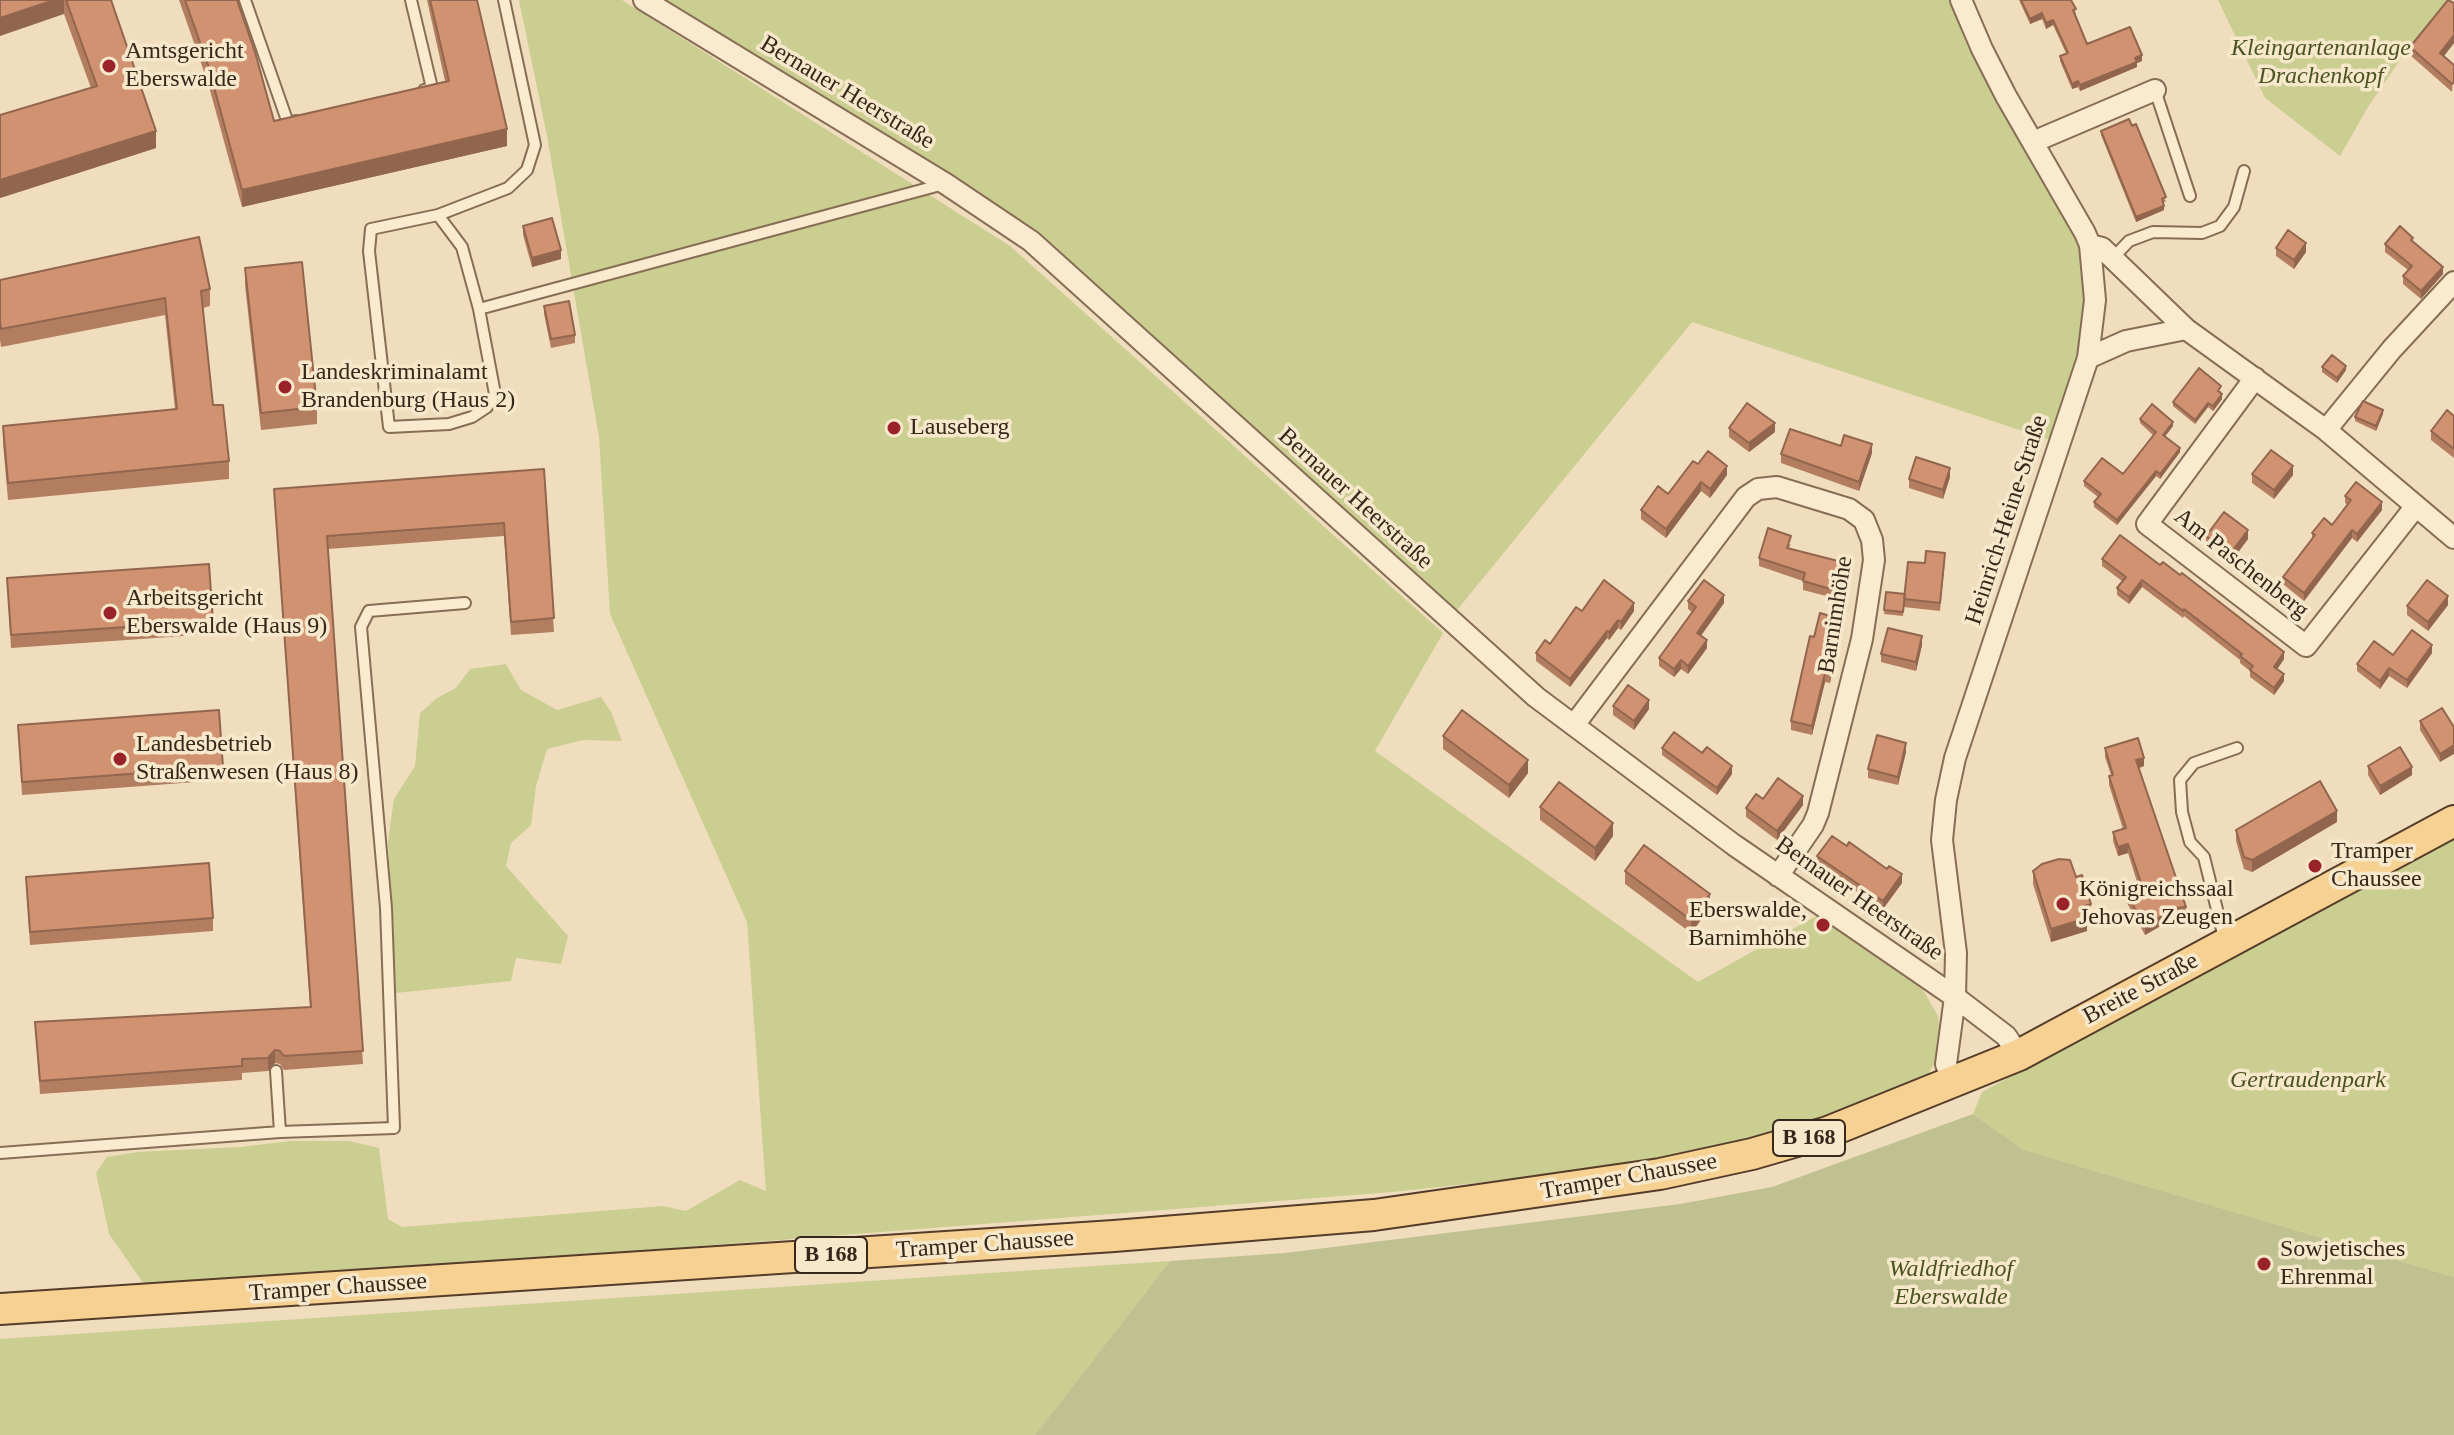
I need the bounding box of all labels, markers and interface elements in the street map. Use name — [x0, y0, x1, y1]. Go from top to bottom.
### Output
street label: Bernauer Heerstraße — [755, 30, 939, 156]
park label: Kleingartenanlage Drachenkopf — [2231, 35, 2411, 91]
place label: Amtsgericht Eberswalde — [125, 38, 244, 94]
marker: Amtsgericht Eberswalde — [100, 57, 118, 75]
place label: Landeskriminalamt Brandenburg (Haus 2) — [301, 359, 515, 415]
marker: Landeskriminalamt Brandenburg (Haus 2) — [276, 378, 294, 396]
street label: Heinrich-Heine-Straße — [1960, 412, 2054, 628]
place label: Lauseberg — [910, 414, 1010, 442]
marker: Lauseberg — [885, 419, 903, 437]
street label: Bernauer Heerstraße — [1272, 422, 1438, 576]
street label: Am Paschenberg — [2168, 503, 2314, 625]
street label: Barnimhöhe — [1812, 554, 1860, 676]
place label: Arbeitsgericht Eberswalde (Haus 9) — [126, 585, 327, 641]
marker: Arbeitsgericht Eberswalde (Haus 9) — [101, 604, 119, 622]
place label: Landesbetrieb Straßenwesen (Haus 8) — [136, 731, 359, 787]
marker: Landesbetrieb Straßenwesen (Haus 8) — [111, 750, 129, 768]
street label: Bernauer Heerstraße — [1770, 830, 1948, 968]
place label: Tramper Chaussee — [2331, 838, 2422, 894]
marker: Tramper Chaussee — [2306, 857, 2324, 875]
place label: Königreichssaal Jehovas Zeugen — [2079, 876, 2234, 932]
marker: Königreichssaal Jehovas Zeugen — [2054, 895, 2072, 913]
place label: Eberswalde, Barnimhöhe — [1688, 897, 1807, 953]
marker: Eberswalde, Barnimhöhe — [1814, 916, 1832, 934]
street label: Breite Straße — [2079, 947, 2203, 1031]
park label: Gertraudenpark — [2230, 1067, 2386, 1095]
road number: B 168 — [1773, 1120, 1845, 1156]
street label: Tramper Chaussee — [1539, 1147, 1719, 1207]
street label: Tramper Chaussee — [895, 1224, 1075, 1266]
place label: Sowjetisches Ehrenmal — [2280, 1236, 2405, 1292]
road number: B 168 — [795, 1237, 867, 1273]
marker: Sowjetisches Ehrenmal — [2255, 1255, 2273, 1273]
park label: Waldfriedhof Eberswalde — [1889, 1256, 2013, 1312]
street label: Tramper Chaussee — [248, 1267, 428, 1309]

